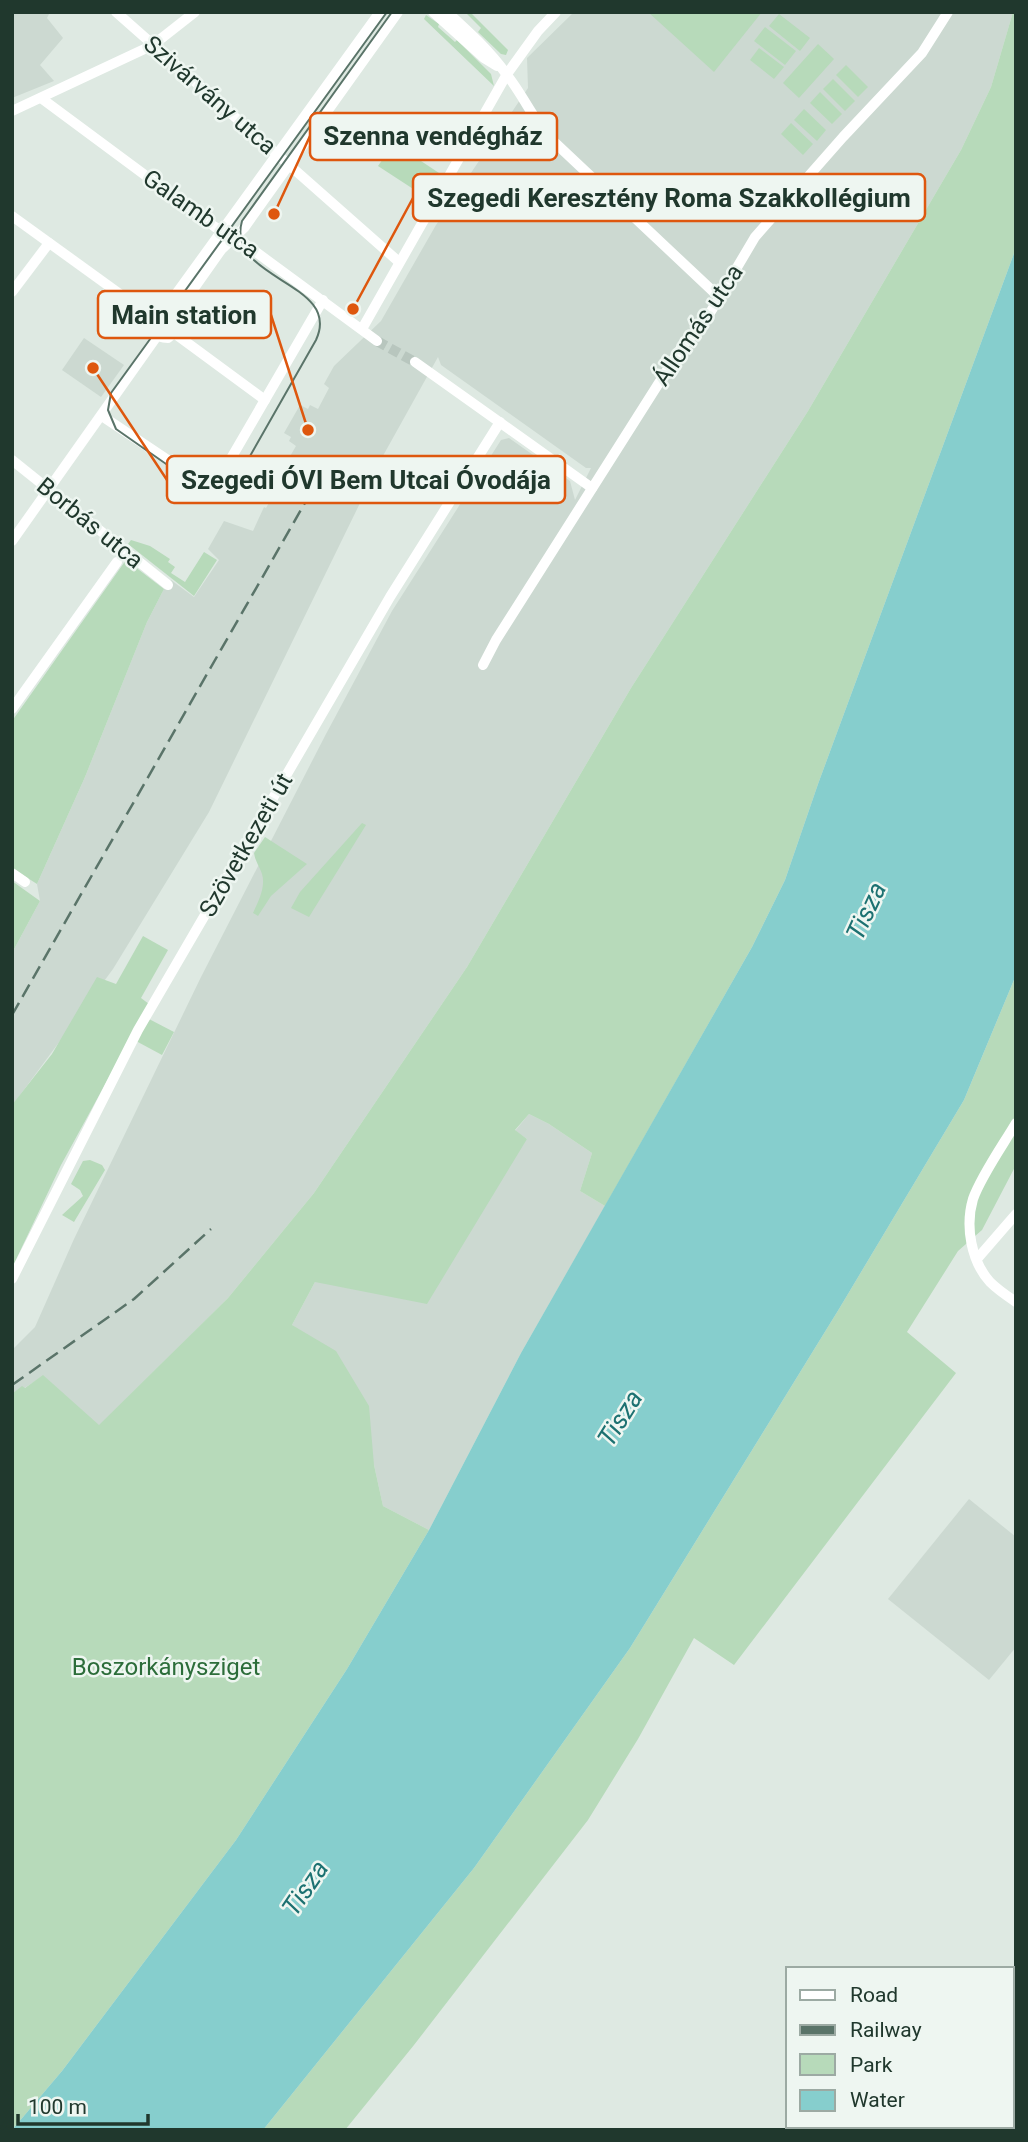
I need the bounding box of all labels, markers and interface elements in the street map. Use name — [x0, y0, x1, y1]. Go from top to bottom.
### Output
street label: Szivárvány utca — [138, 30, 282, 160]
callout: Szenna vendégház — [310, 113, 557, 160]
text: Szenna vendégház — [323, 121, 543, 151]
street label: Galamb utca — [137, 164, 265, 264]
callout: Szegedi Keresztény Roma Szakkollégium — [413, 174, 925, 221]
text: Szegedi Keresztény Roma Szakkollégium — [427, 183, 911, 213]
street label: Állomás utca — [647, 259, 749, 391]
callout: Main station — [98, 291, 271, 338]
text: Main station — [111, 300, 257, 330]
callout: Szegedi ÓVI Bem Utcai Óvodája — [167, 456, 565, 503]
text: Szegedi ÓVI Bem Utcai Óvodája — [181, 465, 551, 495]
street label: Borbás utca — [31, 472, 149, 574]
street label: Szövetkezeti út — [194, 768, 299, 922]
water label: Tisza — [840, 877, 892, 945]
water label: Tisza — [591, 1384, 649, 1452]
park label: Boszorkánysziget — [72, 1653, 260, 1681]
water label: Tisza — [276, 1855, 334, 1921]
legend — [786, 1967, 1014, 2128]
text: Road — [850, 1983, 898, 2007]
text: Railway — [850, 2018, 922, 2042]
text: Park — [850, 2053, 893, 2077]
scale bar — [18, 2082, 147, 2126]
text: Water — [850, 2088, 905, 2112]
text: 100 m — [28, 2095, 87, 2119]

